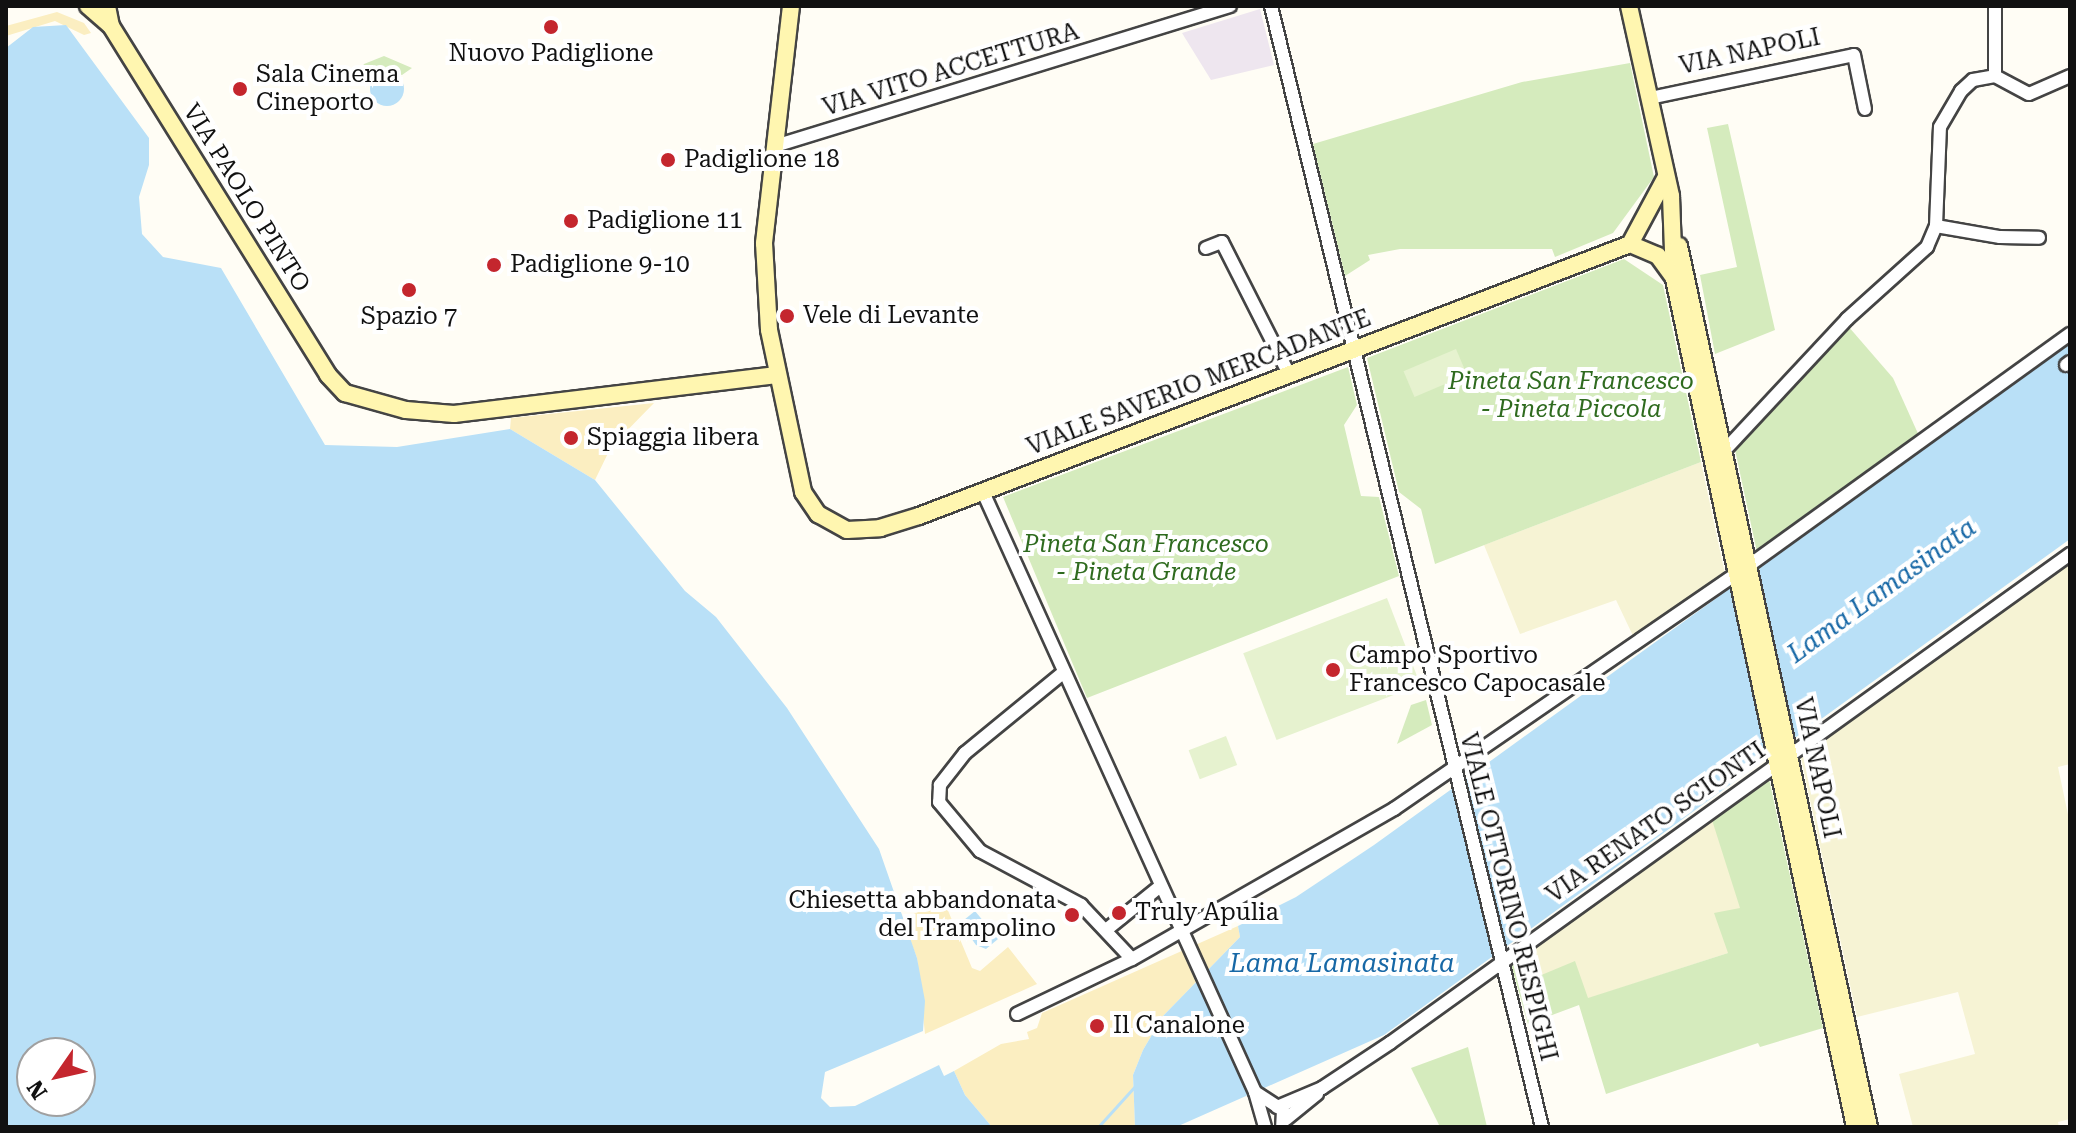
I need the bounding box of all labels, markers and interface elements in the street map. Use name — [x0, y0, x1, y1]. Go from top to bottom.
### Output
street label: VIA VITO ACCETTURA — [819, 17, 1083, 123]
marker: Nuovo Padiglione — [542, 18, 560, 36]
street label: VIA NAPOLI — [1677, 23, 1823, 81]
place label: Nuovo Padiglione — [448, 40, 654, 68]
place label: Sala Cinema Cineporto — [256, 61, 399, 117]
marker: Sala Cinema Cineporto — [231, 80, 249, 98]
street label: VIA PAOLO PINTO — [176, 99, 316, 297]
place label: Padiglione 18 — [684, 146, 840, 174]
marker: Padiglione 18 — [659, 151, 677, 169]
place label: Padiglione 11 — [587, 207, 743, 235]
marker: Padiglione 11 — [562, 212, 580, 230]
place label: Padiglione 9-10 — [510, 251, 690, 279]
marker: Padiglione 9-10 — [485, 256, 503, 274]
marker: Spazio 7 — [400, 281, 418, 299]
place label: Vele di Levante — [803, 302, 979, 330]
place label: Spazio 7 — [361, 303, 457, 331]
street label: VIALE SAVERIO MERCADANTE — [1023, 304, 1375, 462]
marker: Vele di Levante — [778, 307, 796, 325]
park label: Pineta San Francesco - Pineta Piccola — [1448, 368, 1694, 424]
place label: Spiaggia libera — [587, 424, 759, 452]
marker: Spiaggia libera — [562, 429, 580, 447]
water label: Lama Lamasinata — [1782, 512, 1982, 670]
park label: Pineta San Francesco - Pineta Grande — [1023, 531, 1269, 587]
place label: Campo Sportivo Francesco Capocasale — [1349, 642, 1605, 698]
marker: Campo Sportivo Francesco Capocasale — [1324, 661, 1342, 679]
street label: VIA NAPOLI — [1788, 695, 1846, 841]
street label: VIALE OTTORINO RESPIGHI — [1453, 730, 1563, 1064]
street label: VIA RENATO SCIONTI — [1541, 736, 1771, 910]
place label: Chiesetta abbandonata del Trampolino — [788, 887, 1056, 943]
place label: Truly Apulia — [1135, 899, 1279, 927]
marker: Truly Apulia — [1110, 904, 1128, 922]
marker: Chiesetta abbandonata del Trampolino — [1063, 906, 1081, 924]
water label: Lama Lamasinata — [1229, 948, 1455, 980]
place label: Il Canalone — [1113, 1012, 1245, 1040]
marker: Il Canalone — [1088, 1017, 1106, 1035]
north arrow — [16, 1037, 96, 1117]
text: N — [22, 1076, 52, 1104]

